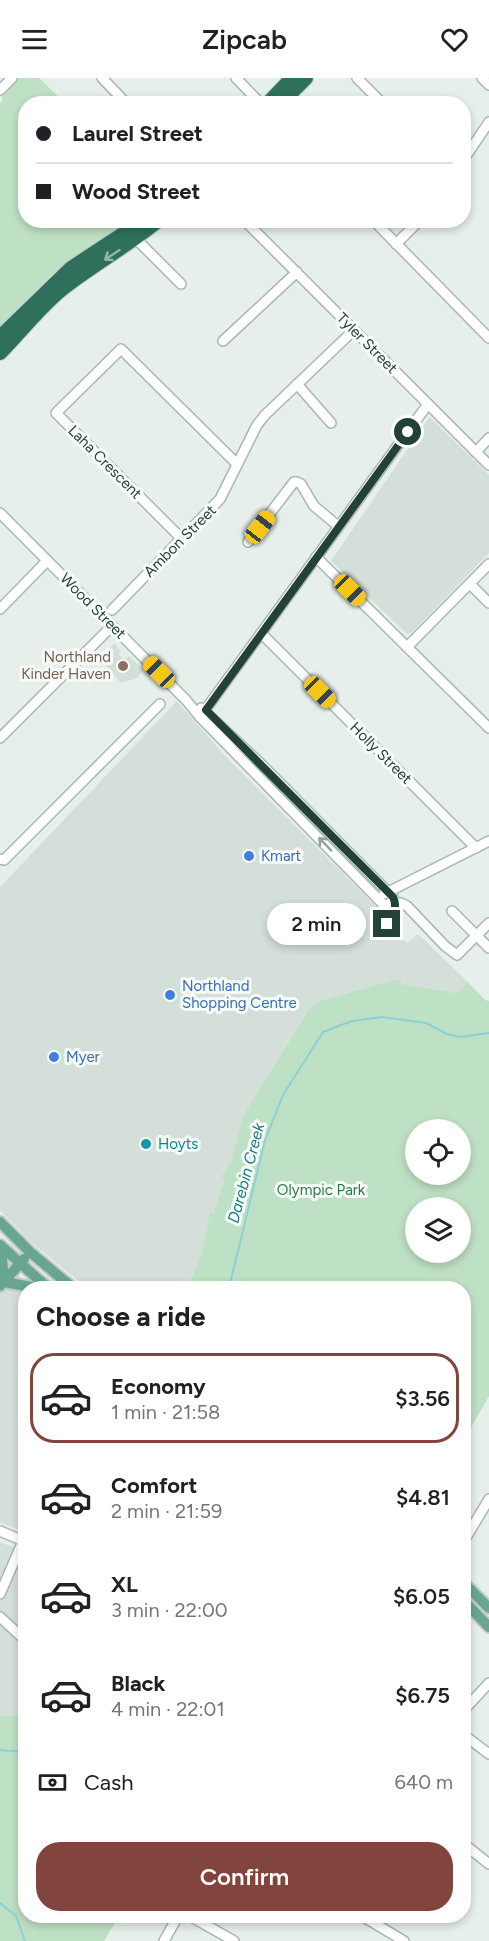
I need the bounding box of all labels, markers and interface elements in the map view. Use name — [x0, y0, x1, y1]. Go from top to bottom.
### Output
icon: menu — [18, 23, 51, 56]
text: Zipcab — [202, 23, 287, 56]
icon: heart — [438, 23, 471, 56]
text: Laurel Street — [72, 120, 203, 147]
text: Wood Street — [72, 178, 200, 205]
one-way arrow — [104, 250, 121, 262]
street label: Tyler Street — [333, 309, 401, 377]
route start — [394, 418, 421, 445]
street label: Laha Crescent — [64, 421, 146, 503]
street label: Ambon Street — [140, 501, 220, 581]
car — [242, 507, 278, 547]
street label: Wood Street — [56, 569, 130, 643]
car — [331, 571, 369, 609]
place label: Northland Kinder Haven — [21, 648, 111, 683]
car — [140, 653, 178, 691]
marker: Northland Kinder Haven — [116, 659, 130, 673]
car — [301, 673, 339, 711]
street label: Holly Street — [346, 718, 416, 788]
one-way arrow — [318, 837, 332, 852]
place label: Kmart — [261, 847, 302, 865]
marker: Kmart — [242, 849, 256, 863]
callout: 2 min — [267, 903, 366, 945]
route end — [373, 910, 400, 937]
text: 2 min — [292, 912, 341, 936]
place label: Northland Shopping Centre — [182, 977, 297, 1012]
marker: Northland Shopping Centre — [163, 988, 177, 1002]
place label: Myer — [66, 1048, 100, 1066]
marker: Myer — [47, 1050, 61, 1064]
map controls — [405, 1119, 471, 1263]
button: locate — [405, 1119, 471, 1185]
water label: Darebin Creek — [224, 1120, 269, 1225]
place label: Hoyts — [158, 1135, 198, 1153]
marker: Hoyts — [139, 1137, 153, 1151]
park label: Olympic Park — [277, 1181, 366, 1199]
button: layers — [405, 1197, 471, 1263]
text: Choose a ride — [36, 1300, 205, 1333]
icon: car — [39, 1371, 93, 1425]
text: Economy — [111, 1373, 206, 1400]
text: $3.56 — [395, 1385, 450, 1412]
text: 1 min · 21:58 — [111, 1400, 220, 1424]
icon: car — [39, 1470, 93, 1524]
text: Comfort — [111, 1472, 197, 1499]
text: $4.81 — [396, 1484, 450, 1511]
text: 2 min · 21:59 — [111, 1499, 222, 1523]
icon: car — [39, 1569, 93, 1623]
text: XL — [111, 1571, 138, 1598]
text: $6.05 — [393, 1583, 450, 1610]
text: 3 min · 22:00 — [111, 1598, 228, 1622]
icon: car — [39, 1668, 93, 1722]
text: Black — [111, 1670, 165, 1697]
text: $6.75 — [395, 1682, 450, 1709]
text: 4 min · 22:01 — [111, 1697, 225, 1721]
icon: cash — [36, 1766, 69, 1799]
text: Cash — [84, 1769, 134, 1796]
text: 640 m — [394, 1770, 453, 1794]
button: Confirm — [36, 1842, 453, 1911]

